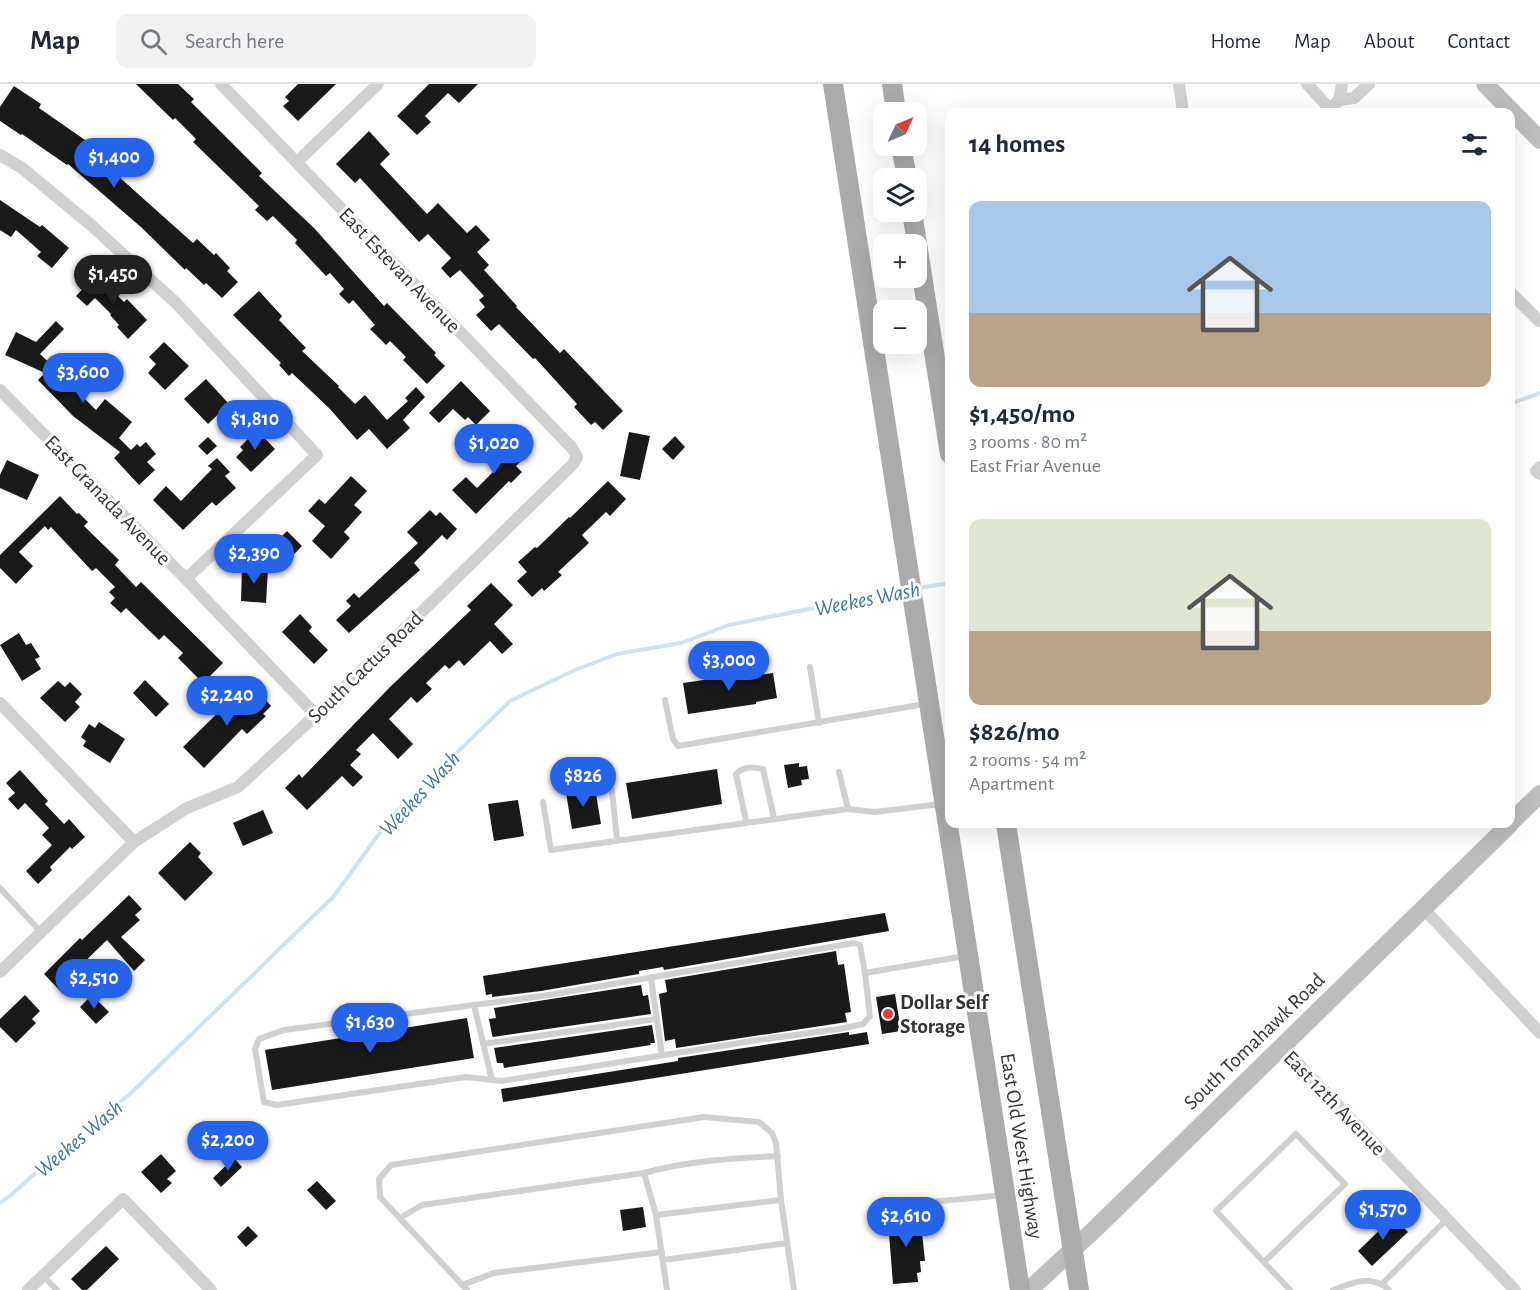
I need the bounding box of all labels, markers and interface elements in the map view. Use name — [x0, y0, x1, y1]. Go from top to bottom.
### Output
search box — [116, 14, 536, 68]
icon: search — [137, 25, 170, 58]
text: Map — [30, 27, 80, 55]
text: Search here — [185, 30, 284, 52]
text: Home — [1210, 31, 1261, 52]
text: Map — [1294, 31, 1331, 52]
text: About — [1364, 31, 1414, 52]
text: Contact — [1447, 31, 1510, 52]
north arrow — [873, 102, 927, 156]
map controls — [873, 102, 927, 354]
icon: filters — [1458, 128, 1491, 161]
text: 14 homes — [969, 131, 1065, 157]
pin: $1,400 — [65, 138, 163, 189]
text: $1,400 — [88, 147, 140, 167]
button: layers — [873, 168, 927, 222]
street label: East Estevan Avenue — [335, 204, 464, 337]
button: + — [873, 234, 927, 288]
icon: home — [1176, 240, 1284, 348]
pin: $1,450 — [64, 255, 162, 306]
text: $1,450 — [88, 264, 138, 284]
button: − — [873, 300, 927, 354]
pin: $3,600 — [34, 353, 132, 404]
text: $3,600 — [57, 362, 109, 382]
pin: $1,810 — [206, 400, 304, 451]
text: $1,450/mo — [969, 401, 1075, 427]
text: $1,810 — [231, 409, 279, 429]
pin: $1,020 — [445, 424, 543, 475]
street label: East Granada Avenue — [41, 431, 175, 569]
text: 3 rooms · 80 m² — [969, 432, 1087, 452]
text: $1,020 — [468, 433, 520, 453]
text: East Friar Avenue — [969, 456, 1101, 476]
pin: $2,390 — [205, 534, 303, 585]
text: $2,390 — [228, 543, 280, 563]
icon: home — [1176, 558, 1284, 666]
water label: Weekes Wash — [813, 578, 922, 620]
street label: South Cactus Road — [304, 607, 427, 727]
pin: $3,000 — [680, 641, 778, 692]
text: $3,000 — [702, 650, 756, 670]
pin: $2,240 — [178, 676, 276, 727]
text: $2,240 — [201, 685, 253, 705]
text: $826/mo — [969, 719, 1060, 745]
water label: Weekes Wash — [375, 747, 464, 840]
text: 2 rooms · 54 m² — [969, 750, 1086, 770]
pin: $826 — [547, 757, 619, 808]
text: $826 — [564, 766, 602, 786]
text: Apartment — [969, 774, 1054, 794]
pin: $2,510 — [45, 959, 143, 1010]
text: $2,510 — [69, 968, 119, 988]
street label: South Tomahawk Road — [1180, 969, 1329, 1114]
place label: Dollar Self Storage — [900, 992, 990, 1037]
pin: $1,630 — [321, 1003, 419, 1054]
marker: Dollar Self Storage — [881, 1007, 895, 1021]
text: $1,630 — [345, 1012, 395, 1032]
street label: East 12th Avenue — [1280, 1047, 1390, 1160]
street label: East Old West Highway — [996, 1052, 1047, 1241]
water label: Weekes Wash — [31, 1096, 127, 1182]
pin: $2,200 — [179, 1121, 277, 1172]
text: $2,200 — [201, 1130, 255, 1150]
pin: $1,570 — [1334, 1190, 1432, 1241]
pin: $2,610 — [857, 1197, 955, 1248]
text: $1,570 — [1359, 1199, 1407, 1219]
text: $2,610 — [881, 1206, 931, 1226]

